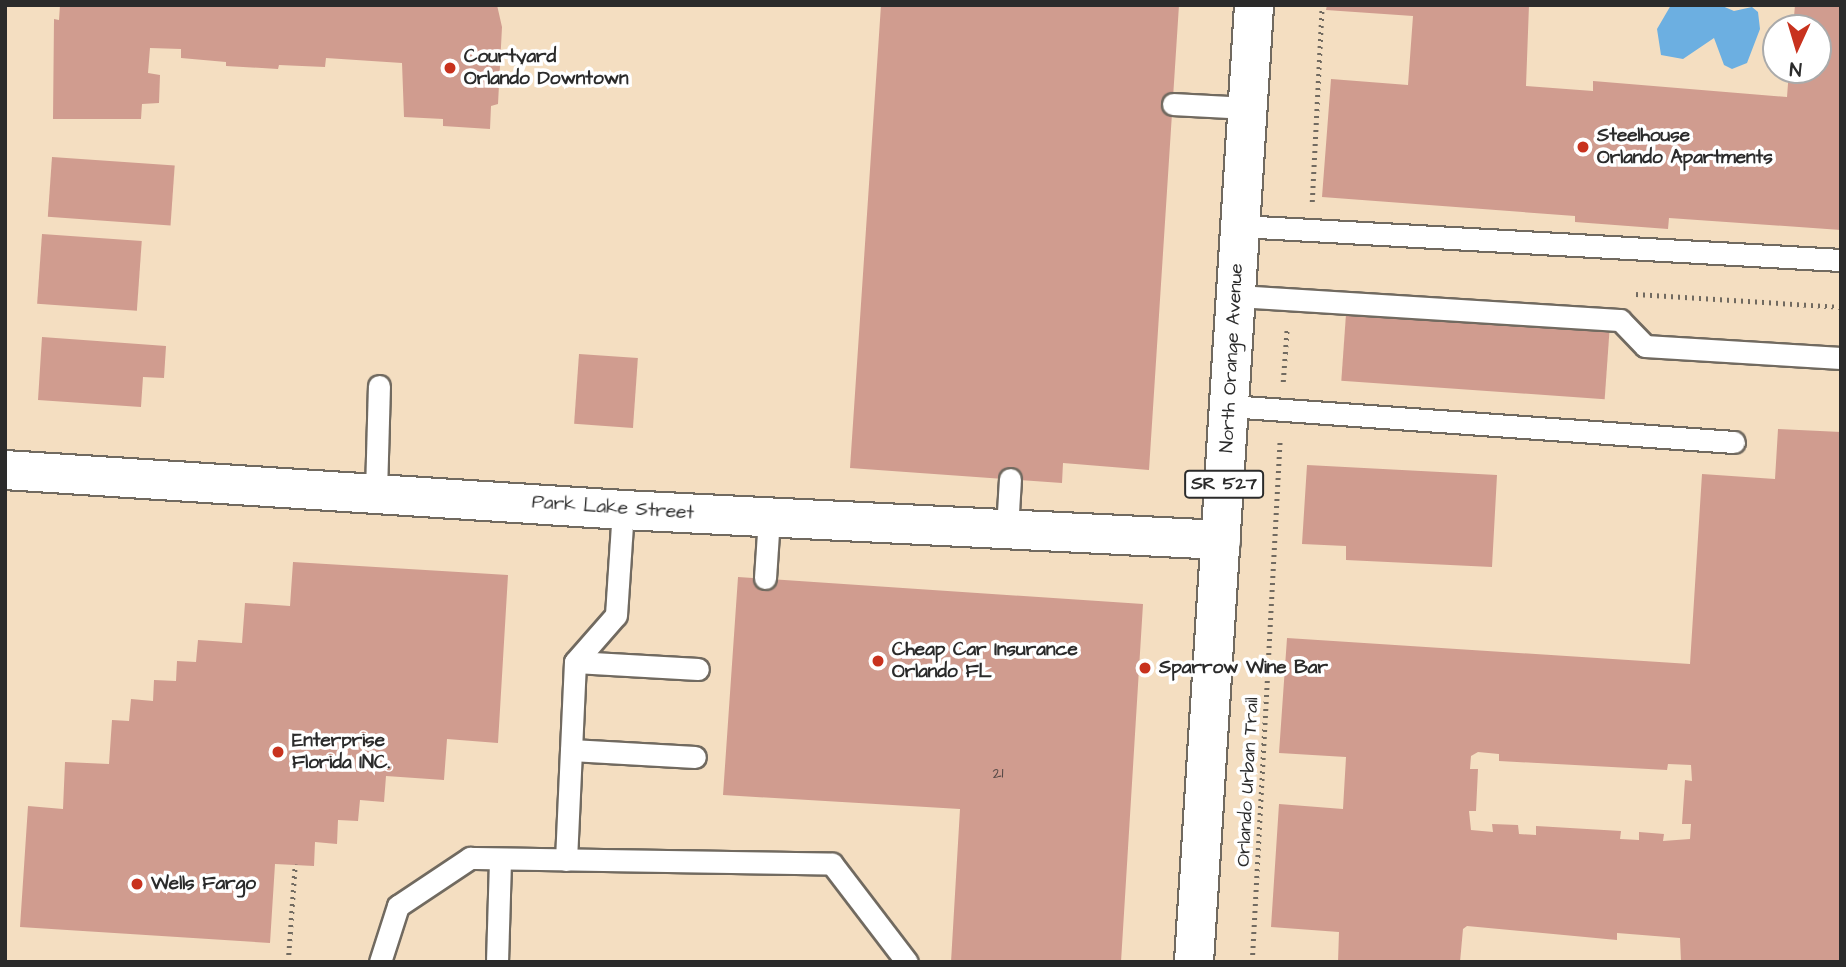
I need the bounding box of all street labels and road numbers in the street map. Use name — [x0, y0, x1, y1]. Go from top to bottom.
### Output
street label: North Orange Avenue — [1216, 263, 1248, 453]
road number: SR 527 — [1184, 470, 1264, 498]
street label: Park Lake Street — [531, 491, 695, 525]
street label: Orlando Urban Trail — [1232, 697, 1264, 867]

